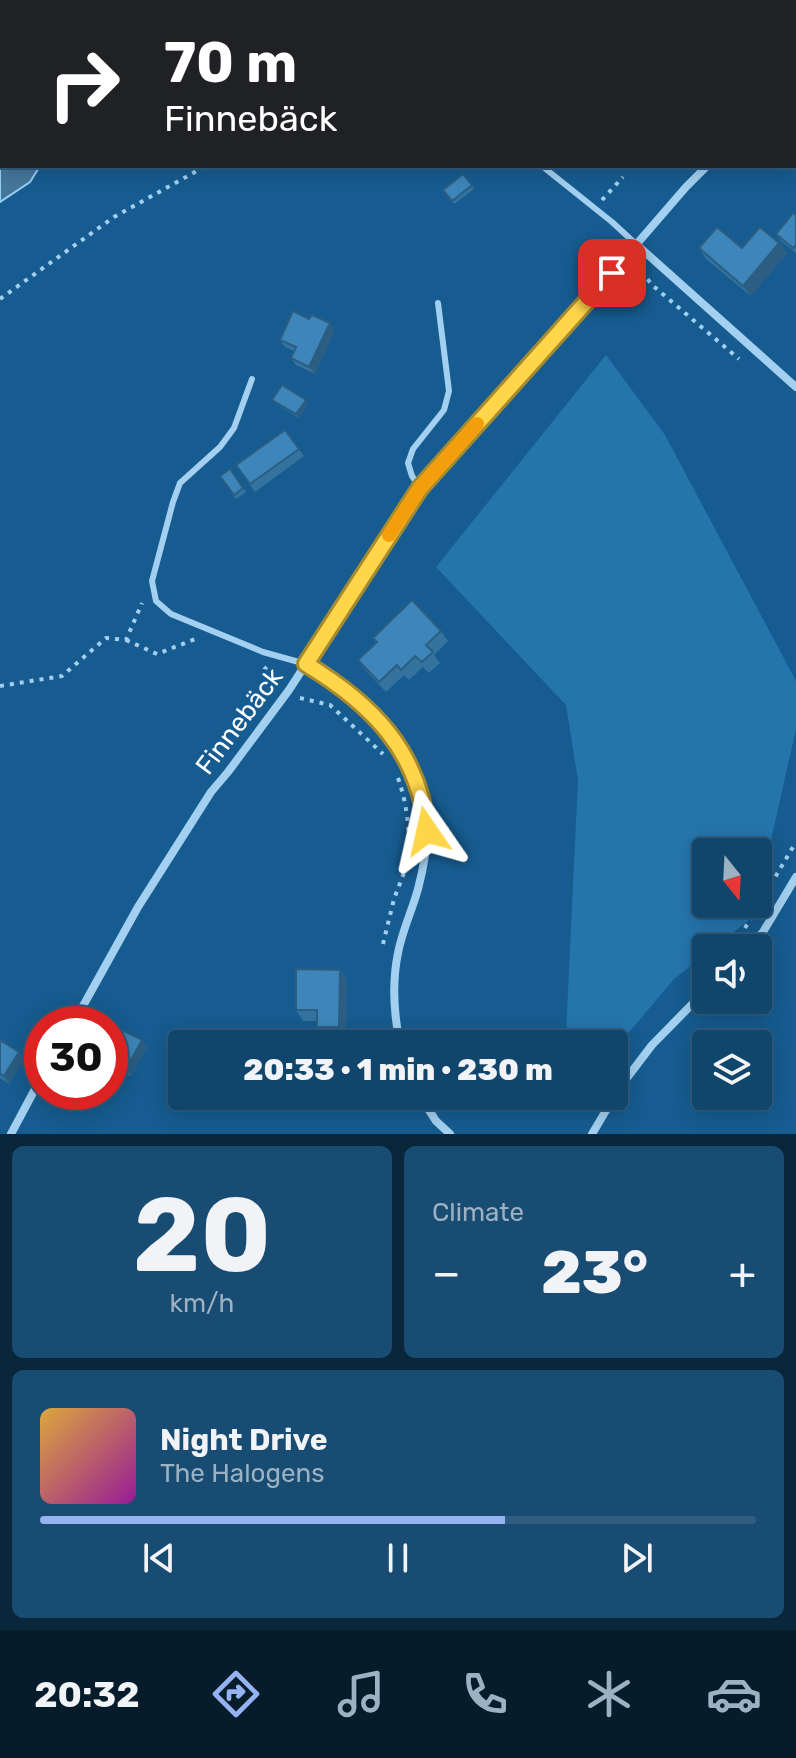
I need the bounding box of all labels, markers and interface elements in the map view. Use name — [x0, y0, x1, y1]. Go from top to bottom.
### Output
text: 70 m — [164, 30, 297, 96]
icon: right — [32, 32, 136, 136]
text: Finnebäck — [164, 97, 337, 140]
pin — [578, 239, 646, 307]
icon: arrive — [590, 251, 634, 295]
street label: Finnebäck — [189, 662, 290, 781]
position arrow — [385, 789, 469, 873]
north arrow — [692, 838, 772, 918]
map controls — [692, 838, 772, 1110]
button: sound — [692, 934, 772, 1014]
speed limit sign: 30 — [24, 1006, 128, 1110]
button: layers — [692, 1030, 772, 1110]
text: 20:33 · 1 min · 230 m — [243, 1052, 553, 1088]
text: 20 — [133, 1174, 271, 1297]
text: Climate — [432, 1197, 524, 1228]
text: 23° — [541, 1237, 648, 1308]
text: − — [432, 1247, 461, 1299]
text: + — [729, 1247, 756, 1299]
text: km/h — [170, 1288, 234, 1319]
text: Night Drive — [160, 1422, 328, 1458]
text: The Halogens — [160, 1458, 325, 1489]
icon: previous — [137, 1536, 181, 1580]
icon: pause — [376, 1536, 420, 1580]
icon: next — [615, 1536, 659, 1580]
icon: directions — [208, 1666, 264, 1722]
icon: music — [333, 1666, 389, 1722]
icon: phone — [457, 1666, 513, 1722]
icon: climate — [581, 1666, 637, 1722]
icon: car — [706, 1666, 762, 1722]
text: 20:32 — [34, 1673, 140, 1716]

